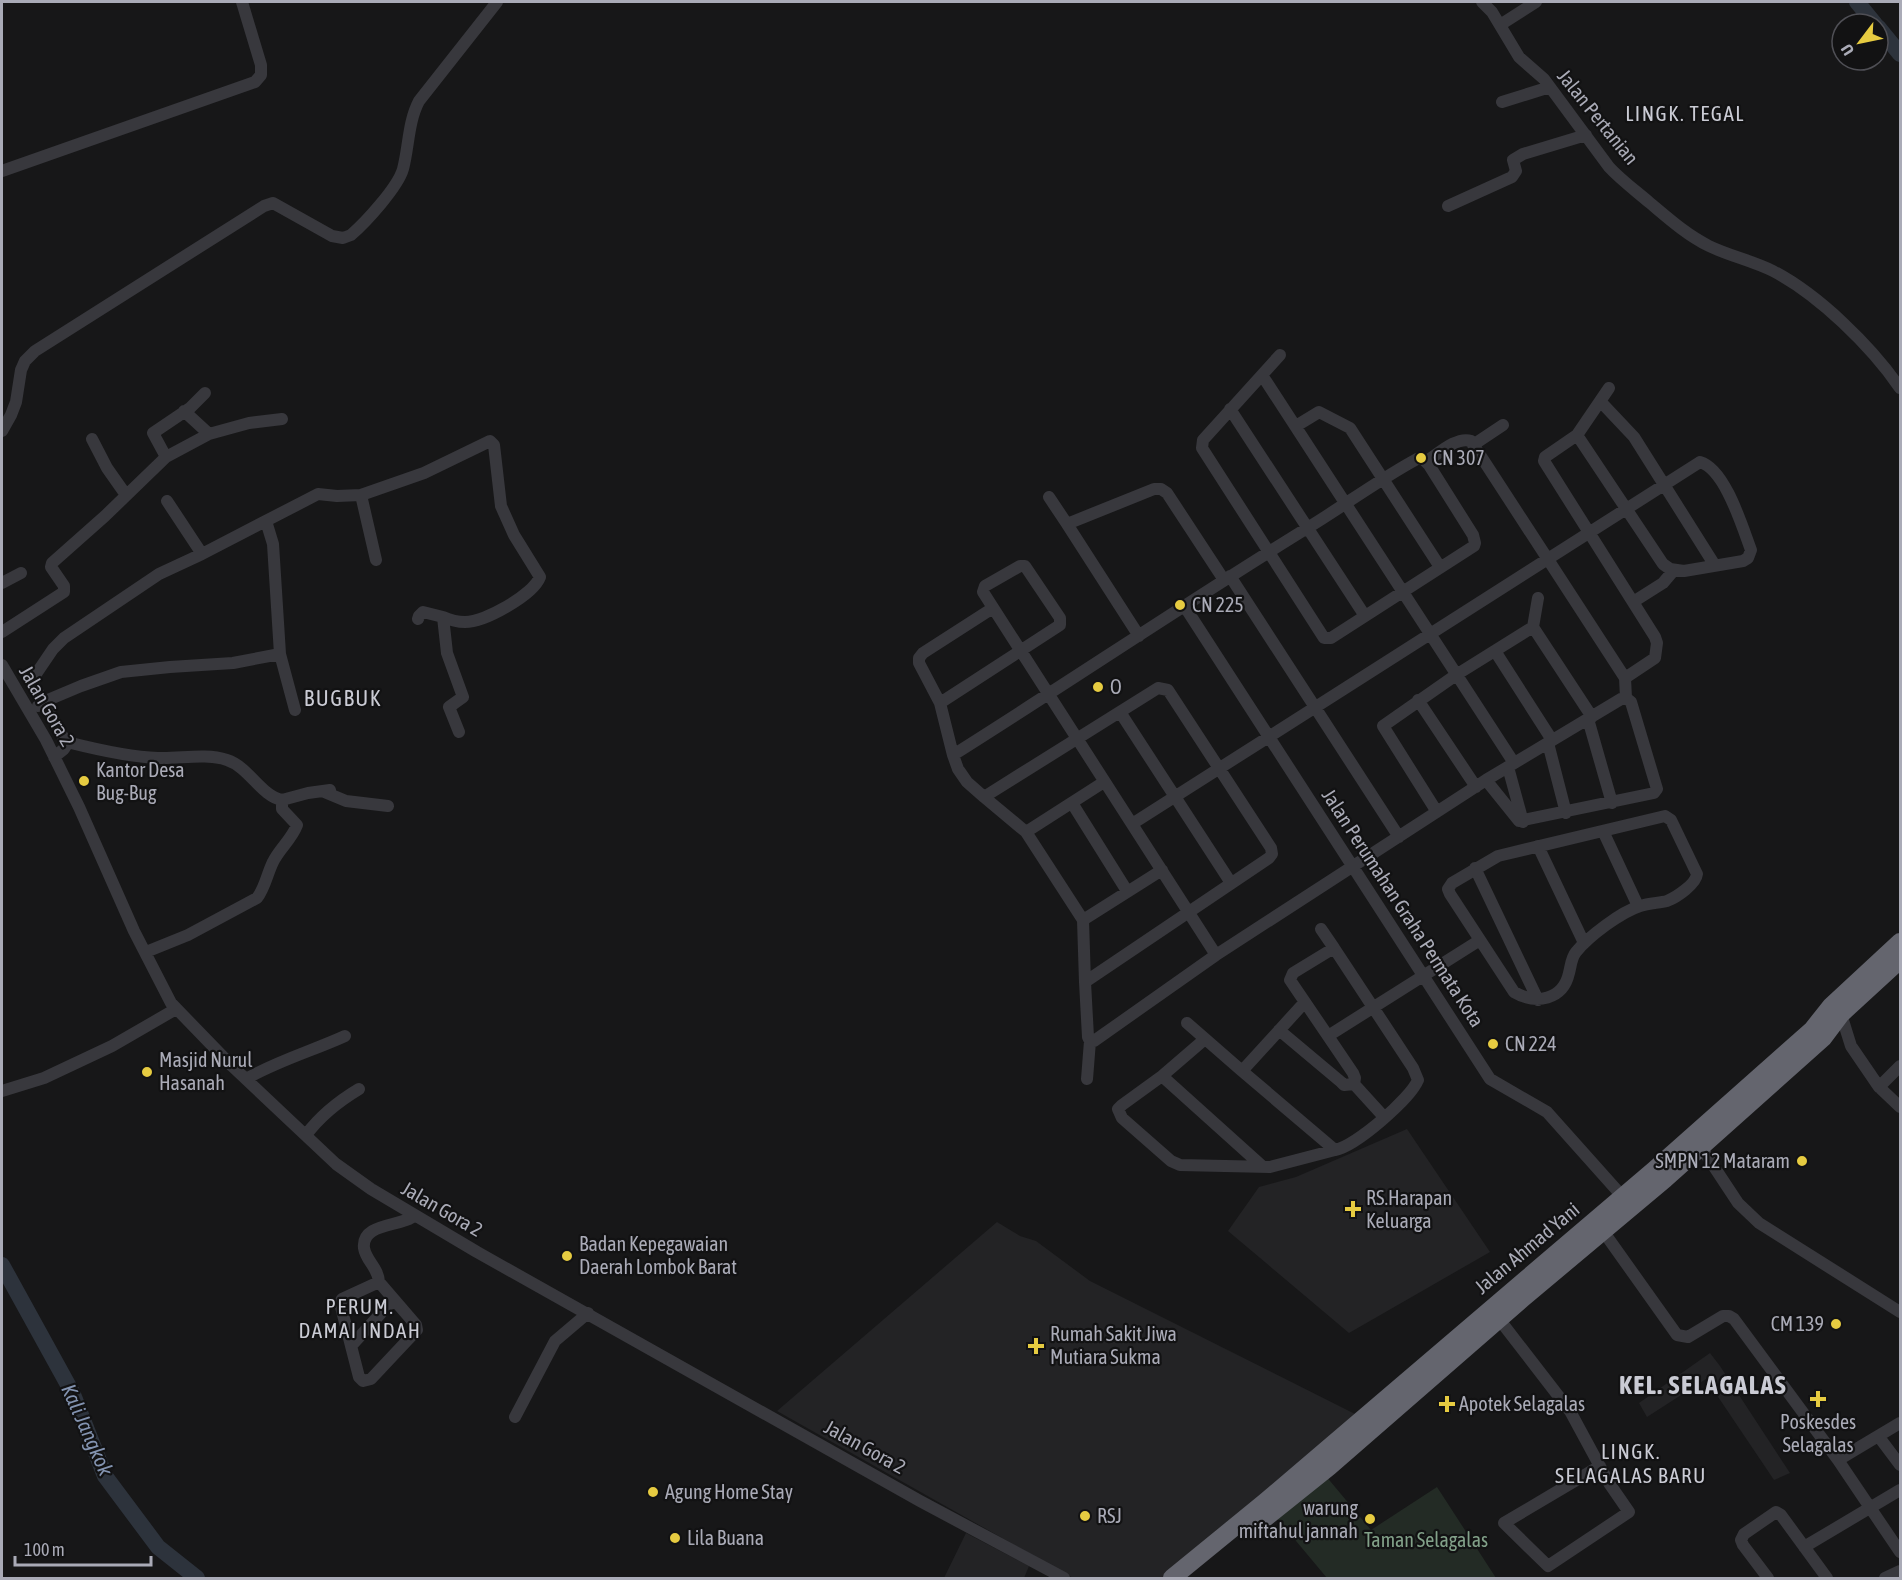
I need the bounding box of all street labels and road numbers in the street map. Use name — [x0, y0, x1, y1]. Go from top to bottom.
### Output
street label: Jalan Pertanian — [1553, 65, 1644, 169]
street label: Jalan Gora 2 — [15, 661, 80, 750]
street label: Jalan Perumahan Graha Permata Kota — [1318, 784, 1489, 1031]
street label: Jalan Gora 2 — [398, 1176, 487, 1241]
street label: Jalan Ahmad Yani — [1470, 1197, 1584, 1298]
street label: Jalan Gora 2 — [820, 1415, 910, 1478]

